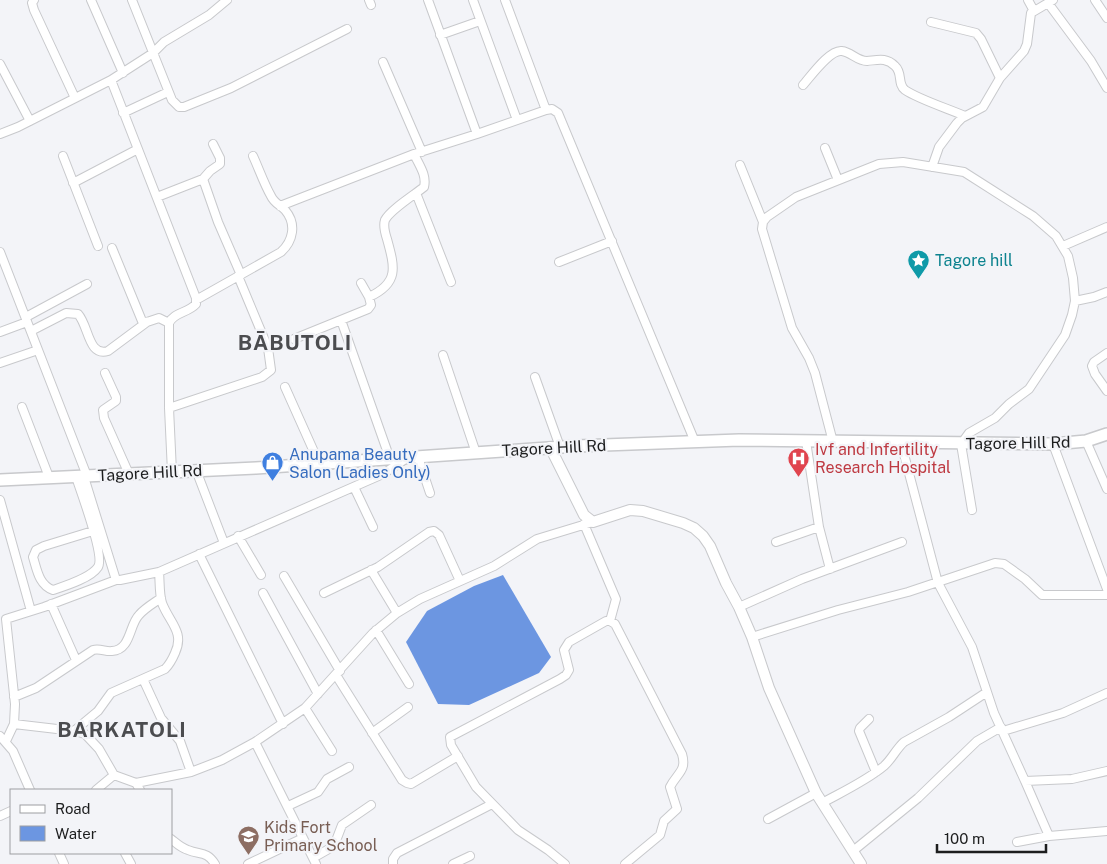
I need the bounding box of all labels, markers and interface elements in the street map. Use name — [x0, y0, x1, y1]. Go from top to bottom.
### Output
place icon: Tagore hill — [907, 248, 931, 279]
place label: Tagore hill — [935, 251, 1013, 270]
district label: BĀBUTOLI — [238, 330, 352, 355]
street label: Tagore Hill Rd — [965, 433, 1071, 453]
street label: Tagore Hill Rd — [501, 436, 607, 460]
place label: Ivf and Infertility Research Hospital — [815, 440, 951, 477]
place label: Anupama Beauty Salon (Ladies Only) — [289, 445, 431, 482]
hospital icon: Ivf and Infertility Research Hospital — [787, 446, 811, 477]
shop icon: Anupama Beauty Salon (Ladies Only) — [261, 451, 285, 482]
street label: Tagore Hill Rd — [97, 461, 203, 485]
district label: BARKATOLI — [57, 717, 187, 742]
legend — [10, 789, 172, 854]
text: Road — [55, 800, 91, 817]
place label: Kids Fort Primary School — [264, 818, 378, 855]
scale bar — [937, 822, 1046, 854]
school or university icon: Kids Fort Primary School — [236, 824, 260, 855]
text: Water — [55, 825, 97, 842]
text: 100 m — [944, 830, 985, 847]

